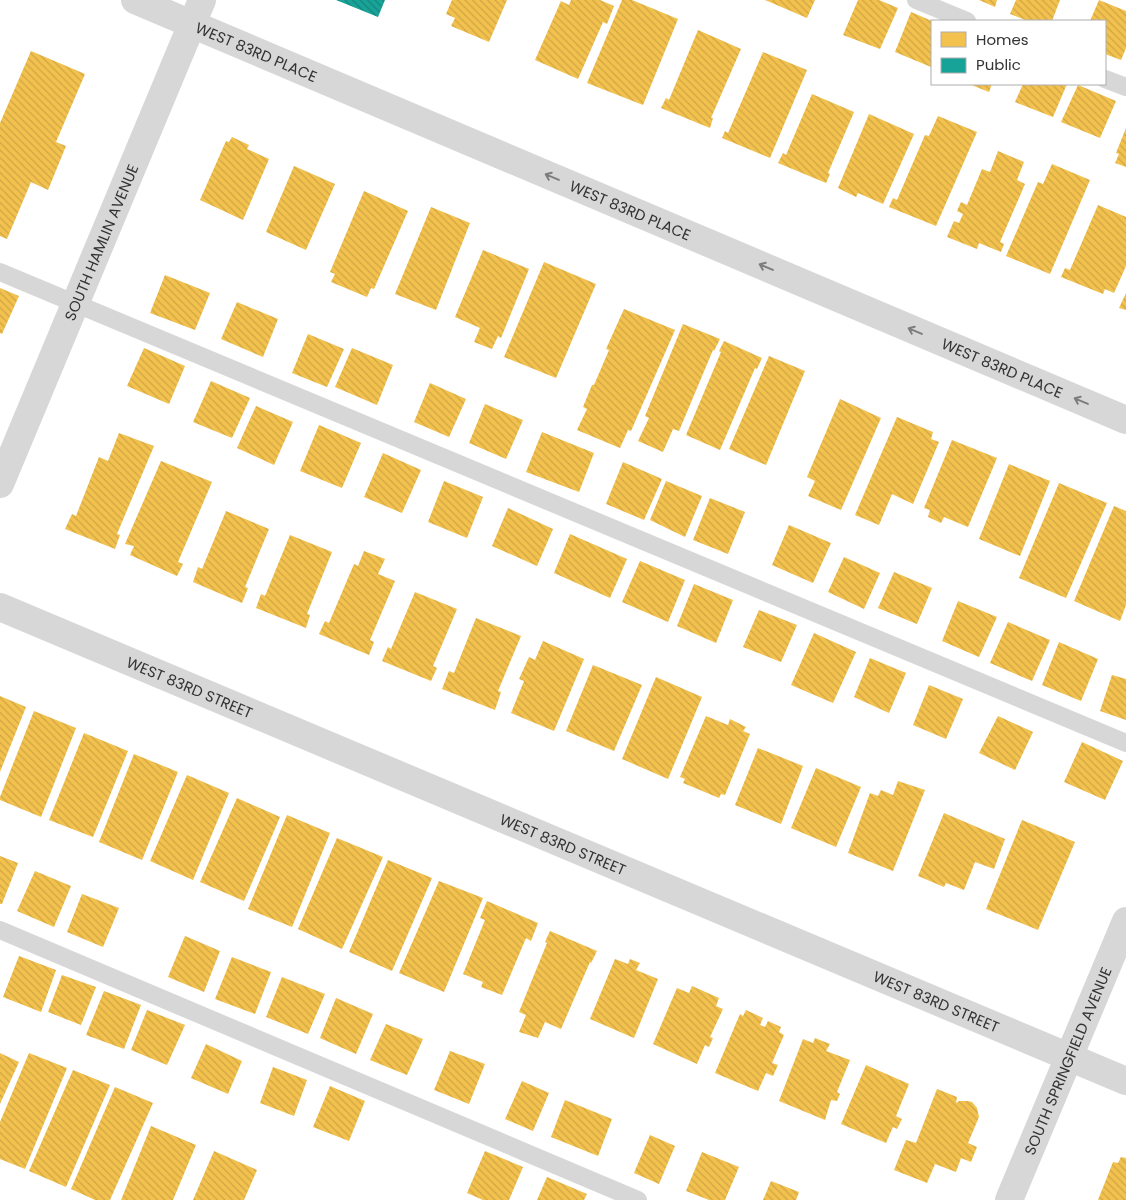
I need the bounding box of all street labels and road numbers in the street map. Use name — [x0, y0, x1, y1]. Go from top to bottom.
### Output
street label: WEST 83RD PLACE — [193, 16, 320, 87]
street label: SOUTH HAMLIN AVENUE — [59, 161, 143, 324]
street label: WEST 83RD PLACE — [566, 175, 694, 245]
street label: WEST 83RD PLACE — [938, 333, 1066, 403]
street label: WEST 83RD STREET — [124, 651, 256, 723]
street label: WEST 83RD STREET — [497, 808, 629, 880]
street label: SOUTH SPRINGFIELD AVENUE — [1019, 963, 1116, 1158]
street label: WEST 83RD STREET — [870, 965, 1003, 1037]

